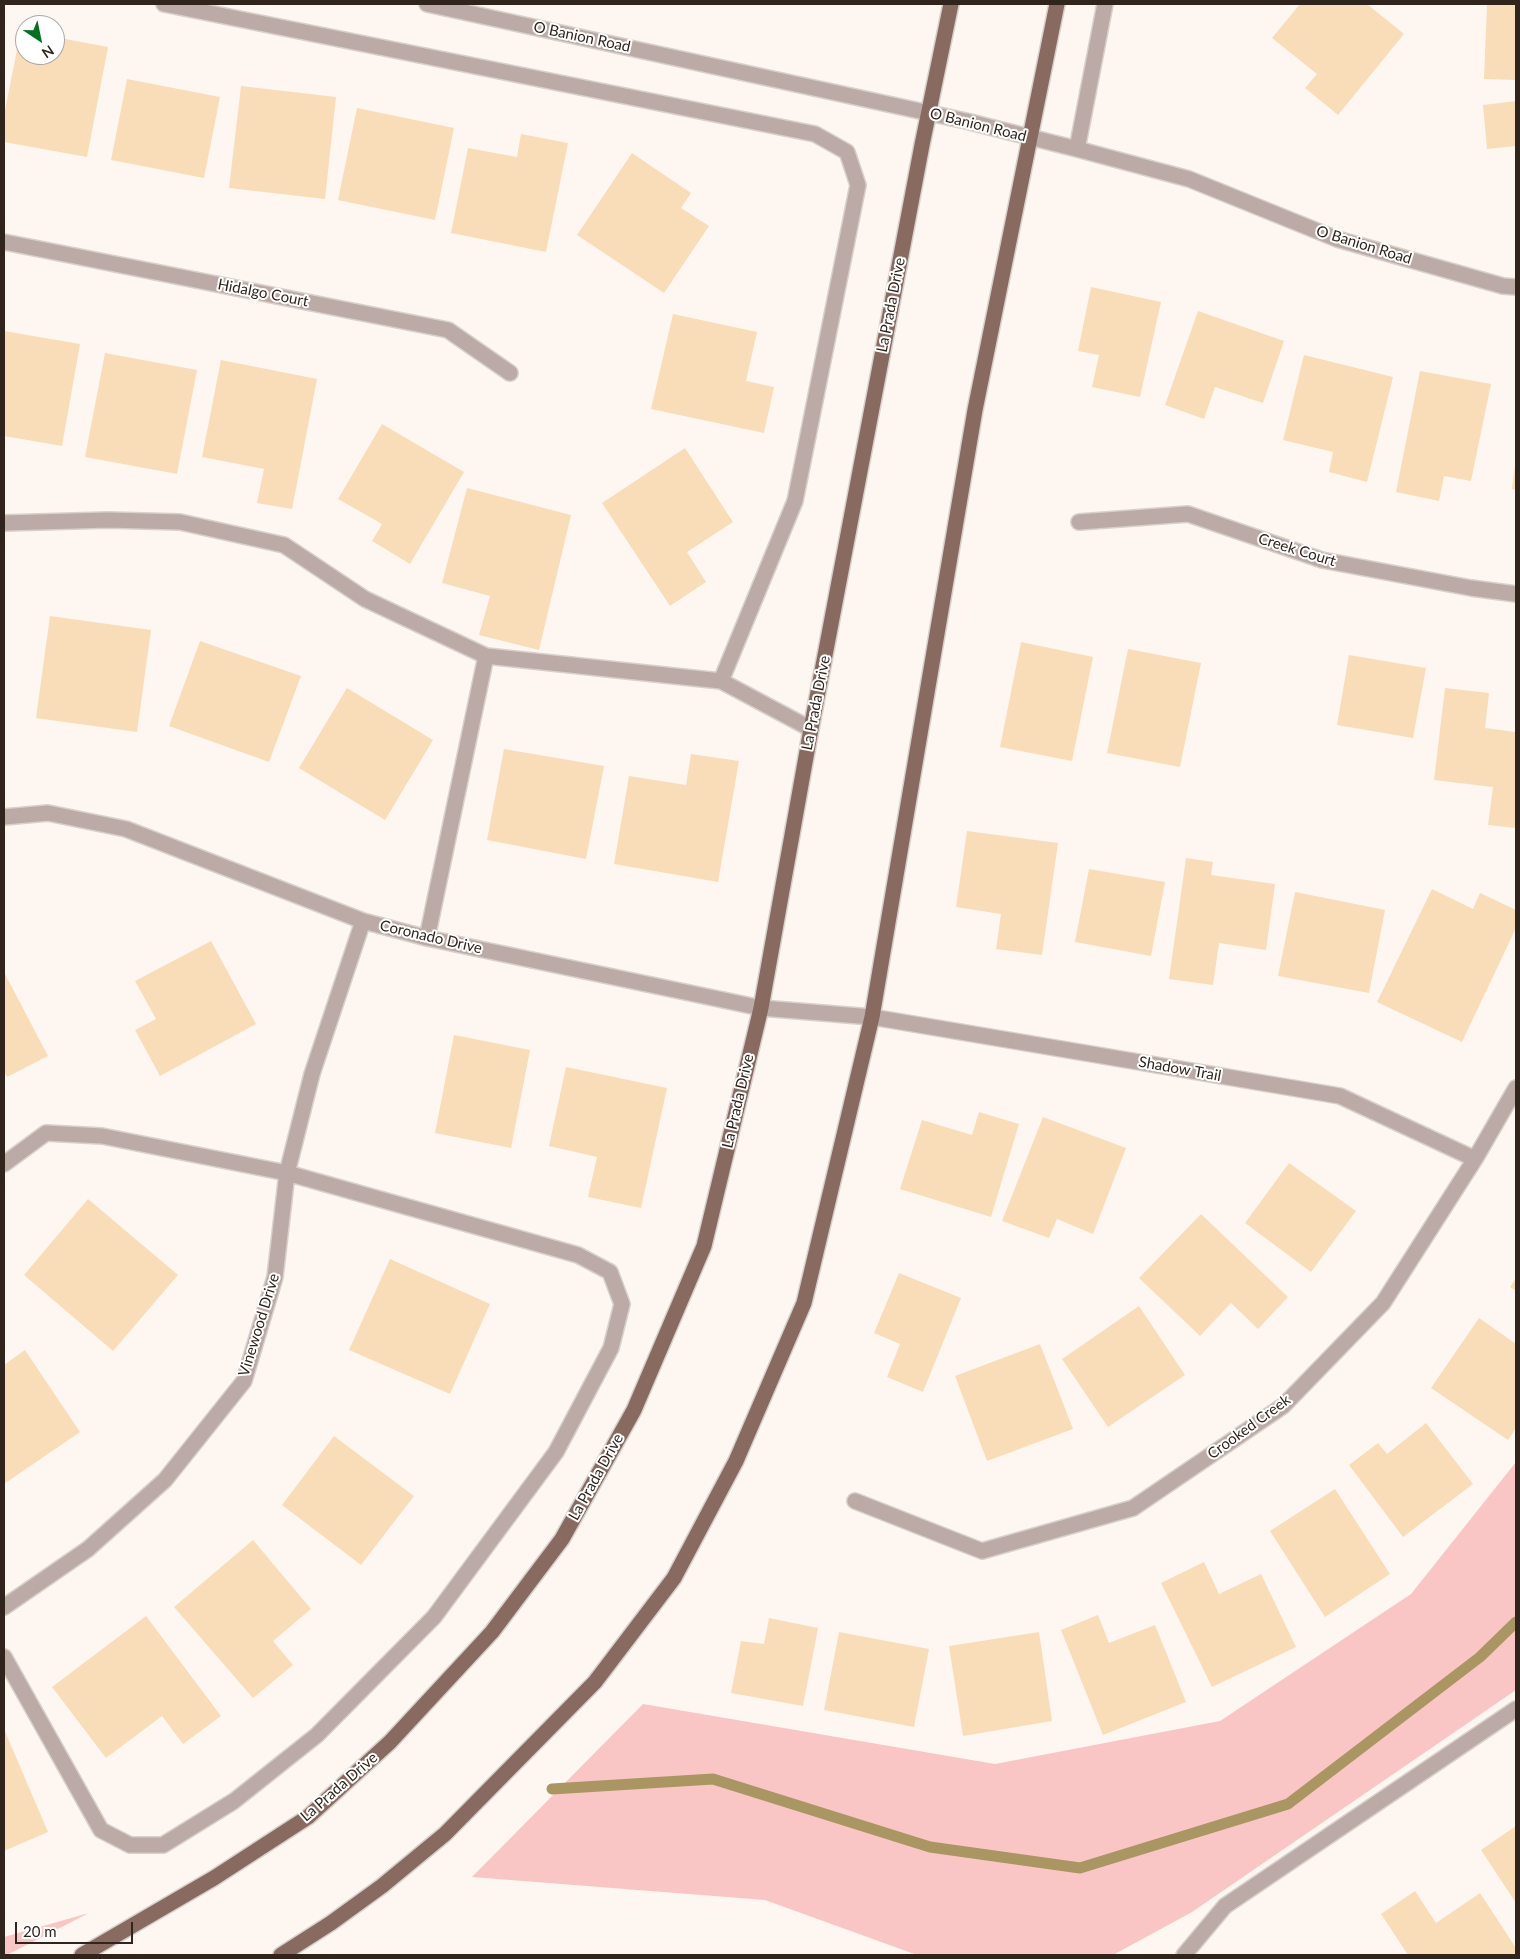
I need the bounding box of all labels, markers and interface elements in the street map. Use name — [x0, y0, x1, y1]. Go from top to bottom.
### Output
north arrow — [15, 15, 65, 65]
street label: O Banion Road — [532, 18, 632, 56]
text: N — [39, 42, 57, 62]
street label: O Banion Road — [928, 104, 1028, 146]
street label: O Banion Road — [1314, 222, 1414, 268]
street label: La Prada Drive — [873, 256, 909, 354]
street label: Hidalgo Court — [216, 275, 310, 311]
street label: Creek Court — [1256, 530, 1338, 570]
street label: La Prada Drive — [798, 654, 834, 752]
street label: Coronado Drive — [378, 916, 484, 958]
street label: La Prada Drive — [718, 1052, 758, 1150]
street label: Shadow Trail — [1137, 1053, 1223, 1085]
street label: Vinewood Drive — [235, 1271, 283, 1379]
street label: Crooked Creek — [1204, 1391, 1294, 1463]
street label: La Prada Drive — [565, 1431, 627, 1523]
street label: La Prada Drive — [297, 1749, 381, 1825]
scale bar — [18, 1912, 135, 1944]
text: 20 m — [23, 1922, 57, 1940]

